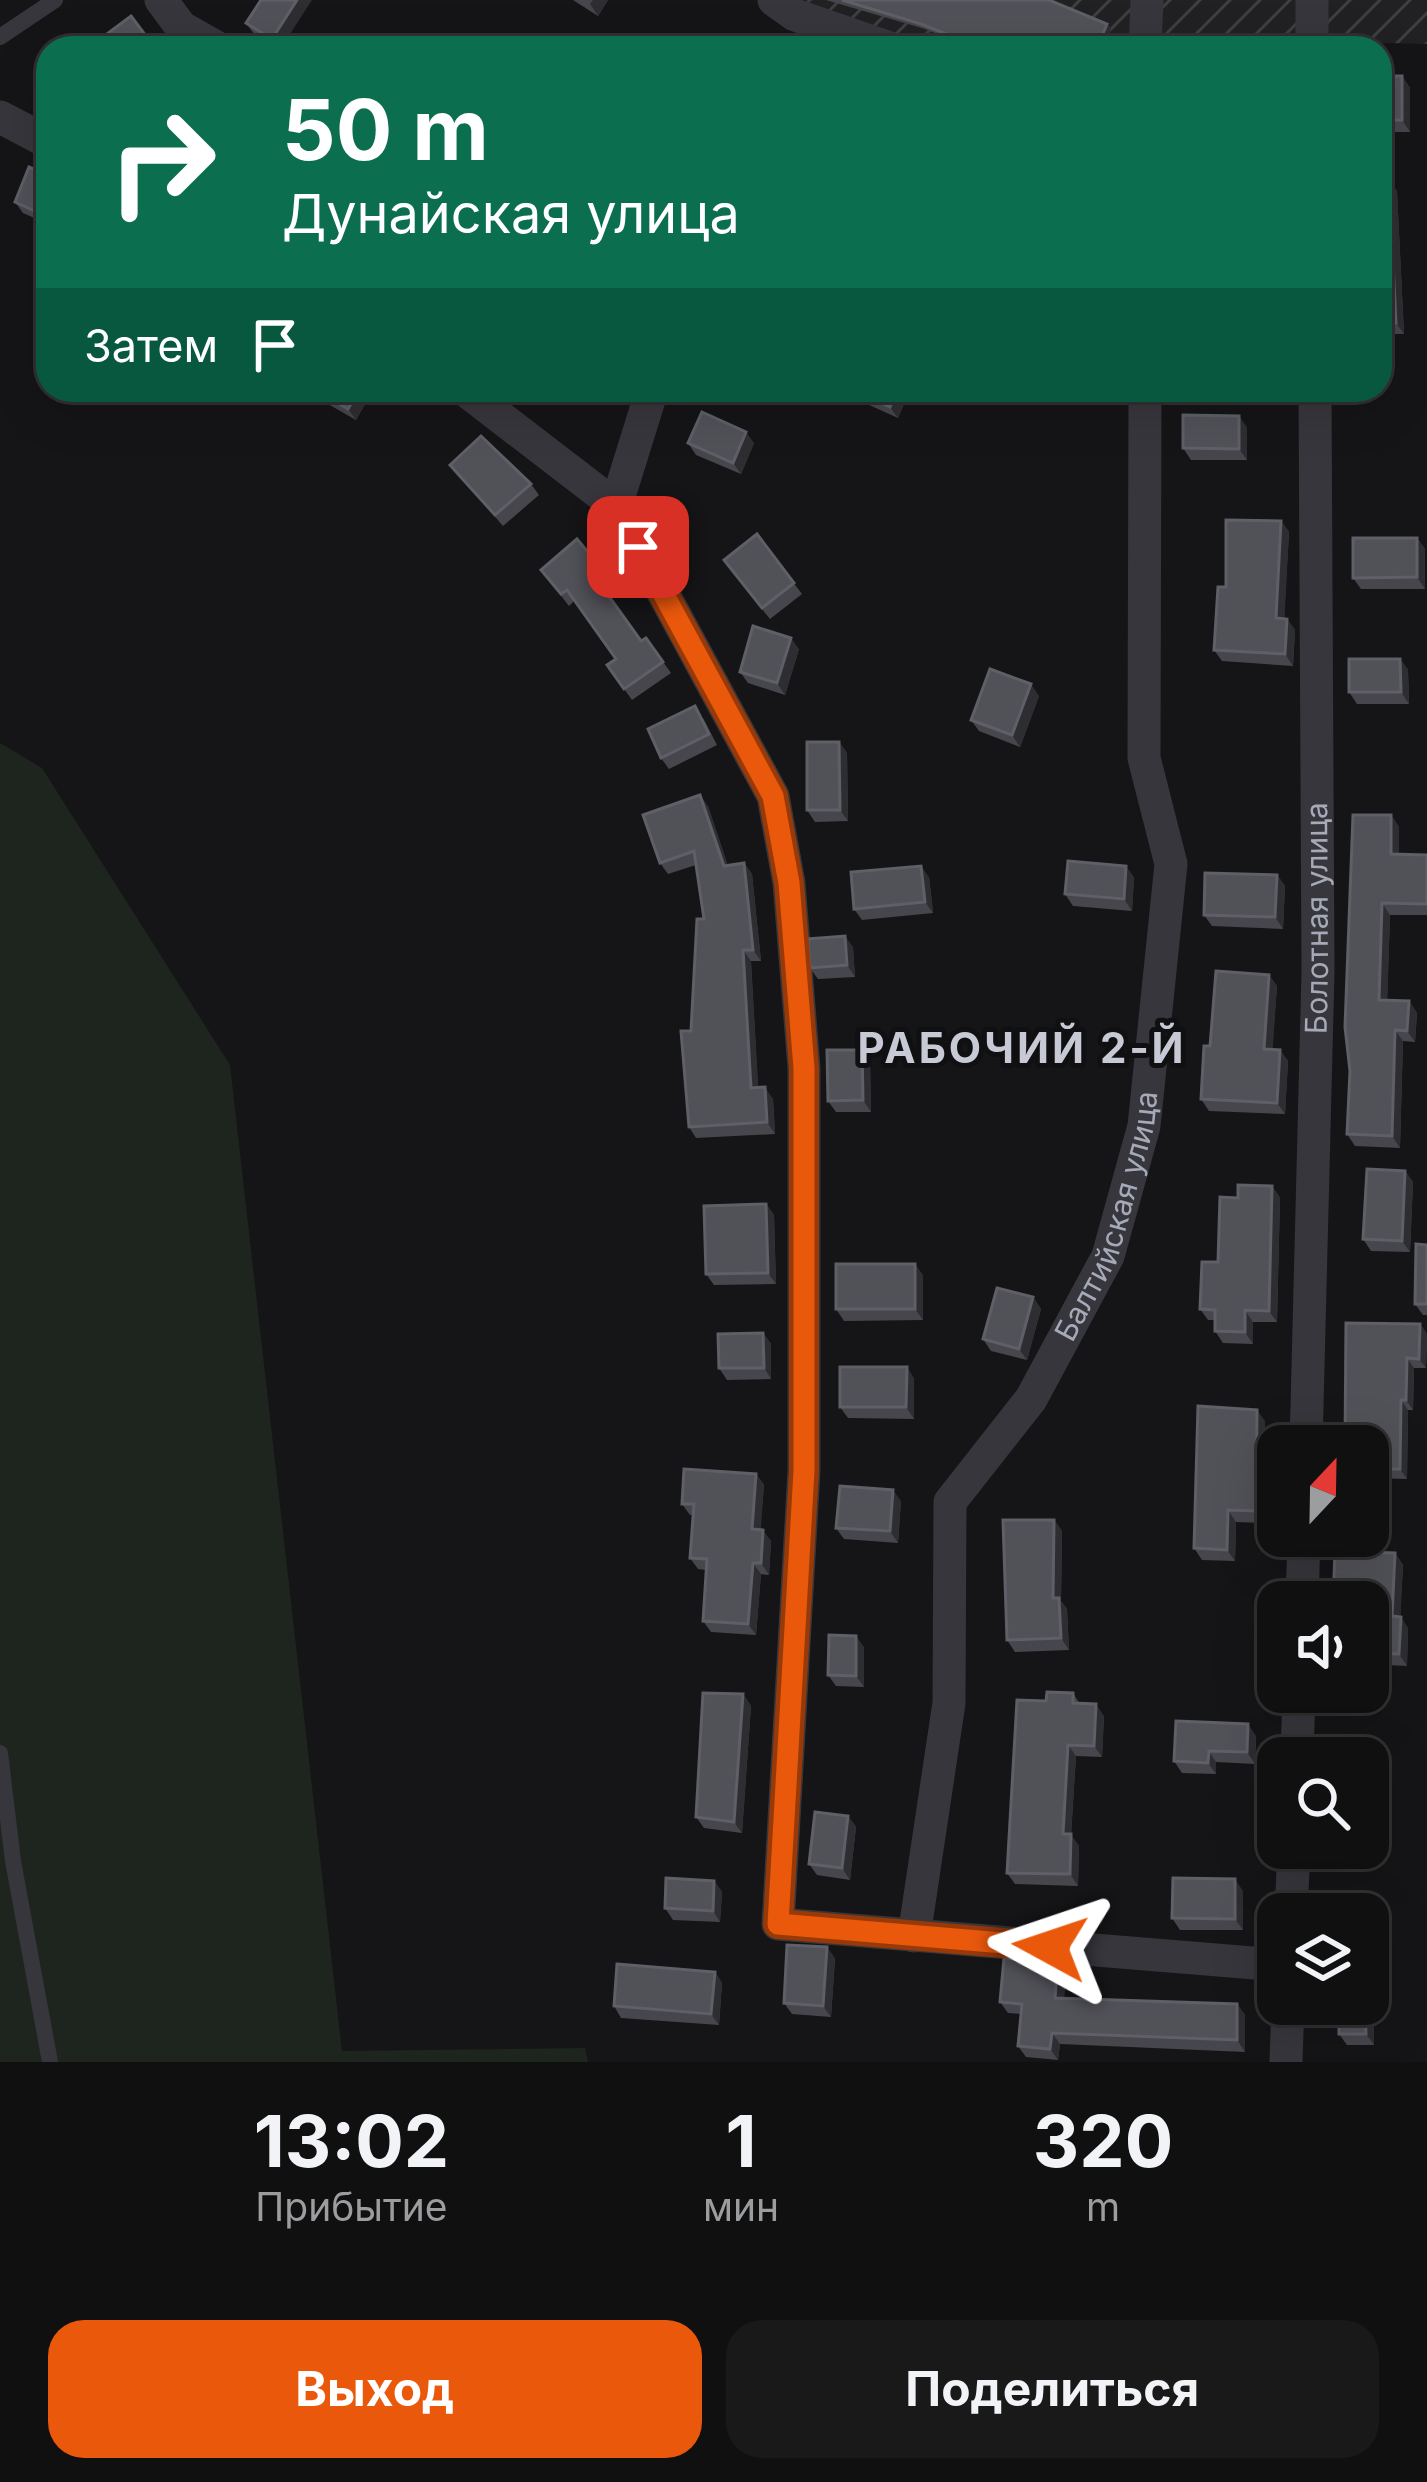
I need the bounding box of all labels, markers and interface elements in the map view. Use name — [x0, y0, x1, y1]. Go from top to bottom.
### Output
text: 50 m — [282, 79, 489, 180]
icon: right — [84, 84, 240, 240]
text: Дунайская улица — [282, 181, 740, 246]
icon: arrive — [242, 312, 308, 378]
text: Затем — [84, 318, 218, 373]
pin — [587, 496, 689, 598]
icon: arrive — [605, 514, 671, 580]
street label: Болотная улица — [1297, 802, 1335, 1035]
district label: РАБОЧИЙ 2‑Й — [858, 1022, 1186, 1073]
street label: Балтийская улица — [1047, 1089, 1165, 1347]
north arrow — [1257, 1425, 1389, 1557]
map controls — [1257, 1425, 1389, 2025]
button: sound — [1257, 1581, 1389, 1713]
button: search — [1257, 1737, 1389, 1869]
position arrow — [987, 1884, 1113, 2010]
button: layers — [1257, 1893, 1389, 2025]
text: 13:02 — [254, 2097, 449, 2184]
text: 1 — [725, 2097, 757, 2184]
text: 320 — [1033, 2097, 1173, 2184]
text: Прибытие — [255, 2183, 448, 2230]
text: мин — [703, 2183, 779, 2230]
text: m — [1086, 2183, 1120, 2230]
button: Выход — [48, 2320, 702, 2458]
button: Поделиться — [726, 2320, 1379, 2458]

